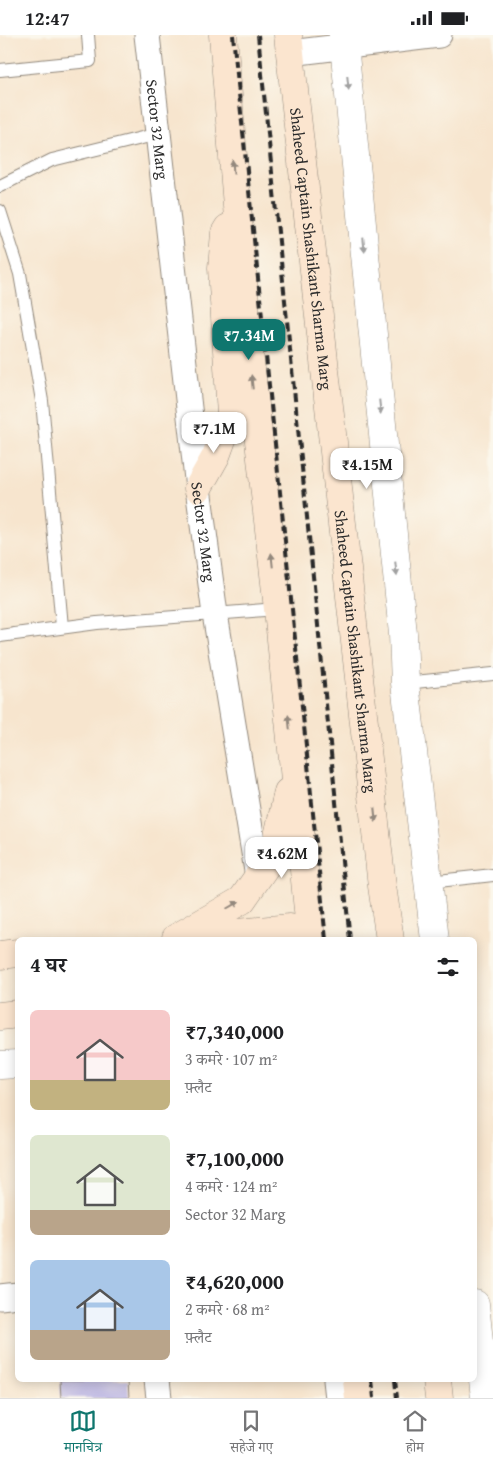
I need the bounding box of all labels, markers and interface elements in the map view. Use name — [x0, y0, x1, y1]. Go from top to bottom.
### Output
text: 12:47 — [25, 4, 70, 32]
one-way arrow — [344, 76, 352, 92]
street label: Sector 32 Marg — [140, 78, 175, 181]
street label: Shaheed Captain Shashikant Sharma Marg — [284, 106, 339, 391]
one-way arrow — [229, 159, 237, 175]
one-way arrow — [360, 237, 368, 253]
pin: ₹7.34M — [208, 319, 290, 361]
text: ₹7.34M — [223, 323, 275, 347]
one-way arrow — [248, 373, 256, 389]
one-way arrow — [376, 399, 384, 415]
pin: ₹7.1M — [179, 411, 249, 454]
text: ₹7.1M — [192, 416, 236, 440]
pin: ₹4.15M — [326, 447, 408, 490]
text: ₹4.15M — [341, 452, 393, 476]
street label: Sector 32 Marg — [185, 481, 223, 583]
street label: Shaheed Captain Shashikant Sharma Marg — [329, 509, 384, 794]
one-way arrow — [268, 552, 276, 568]
one-way arrow — [392, 561, 400, 577]
one-way arrow — [284, 714, 292, 730]
one-way arrow — [371, 807, 379, 823]
pin: ₹4.62M — [241, 837, 323, 879]
text: ₹4.62M — [256, 841, 308, 865]
one-way arrow — [227, 901, 240, 910]
text: 4 घर — [30, 949, 66, 980]
icon: filters — [434, 953, 462, 981]
text: ₹7,340,000 — [185, 1016, 284, 1047]
icon: home — [70, 1030, 130, 1090]
text: 3 कमरे · 107 m² — [185, 1047, 277, 1071]
text: फ़्लैट — [185, 1075, 212, 1099]
text: ₹7,100,000 — [185, 1143, 284, 1174]
icon: home — [70, 1155, 130, 1215]
text: 4 कमरे · 124 m² — [185, 1174, 277, 1198]
text: Sector 32 Marg — [185, 1202, 286, 1226]
text: ₹4,620,000 — [185, 1266, 284, 1297]
icon: home — [70, 1280, 130, 1340]
text: 2 कमरे · 68 m² — [185, 1297, 270, 1321]
text: फ़्लैट — [185, 1325, 212, 1349]
tab: मानचित्र — [64, 1407, 102, 1461]
tab: सहेजे गए — [230, 1407, 273, 1461]
tab: होम — [401, 1407, 429, 1461]

